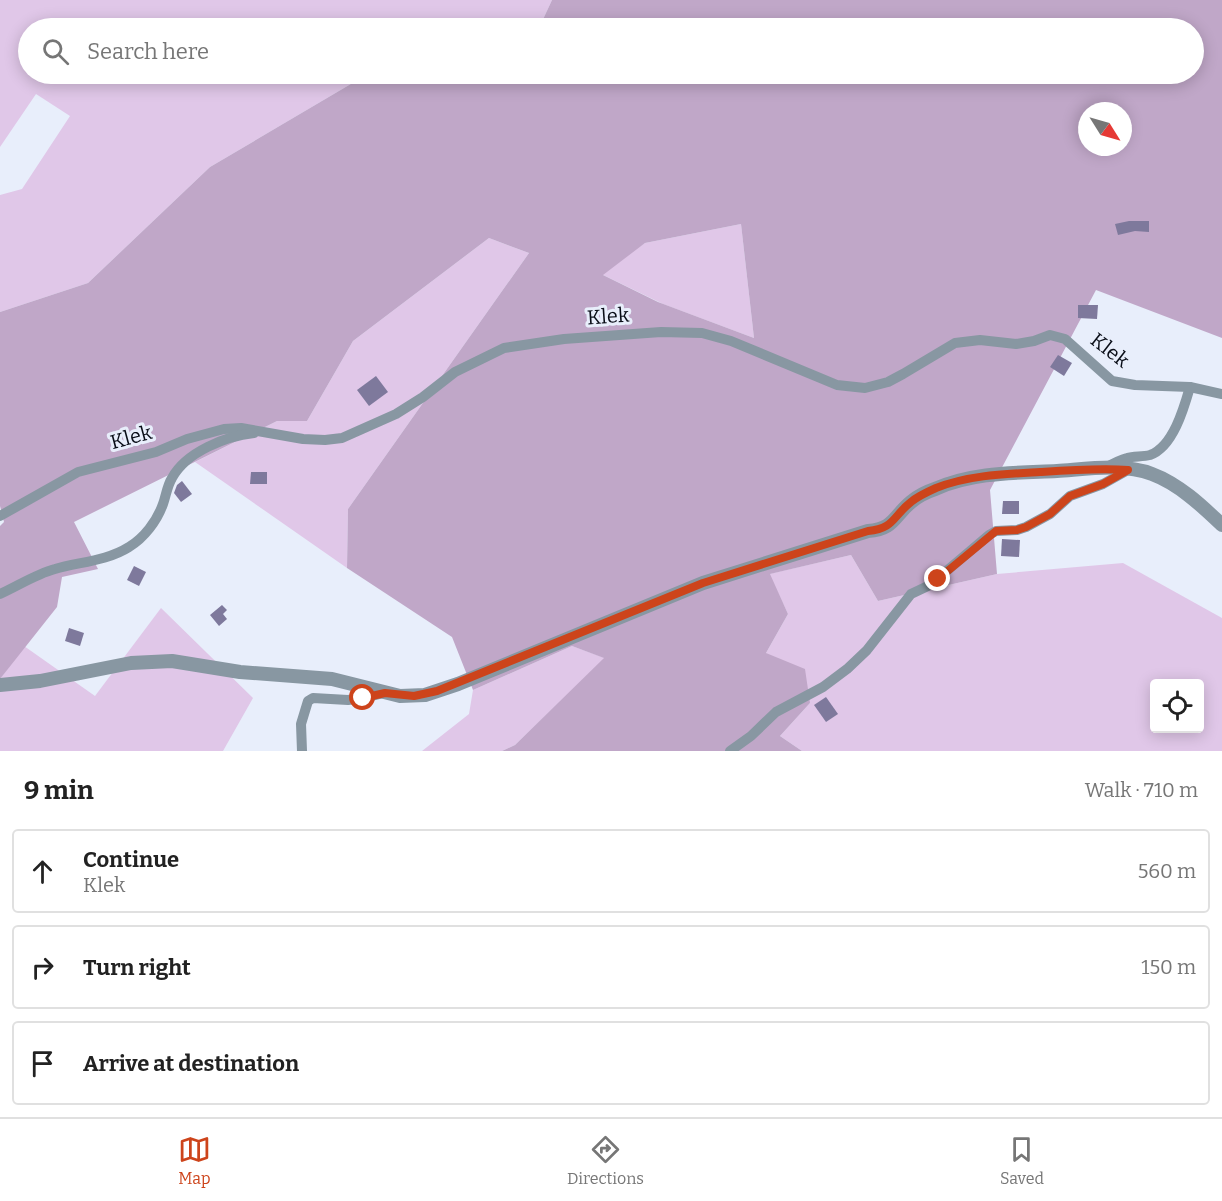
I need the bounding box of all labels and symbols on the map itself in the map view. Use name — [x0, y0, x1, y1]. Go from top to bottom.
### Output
north arrow — [1078, 102, 1132, 156]
street label: Klek — [586, 303, 631, 329]
street label: Klek — [1086, 328, 1135, 373]
street label: Klek — [107, 420, 155, 454]
route end — [924, 565, 950, 591]
route start — [349, 684, 375, 710]

